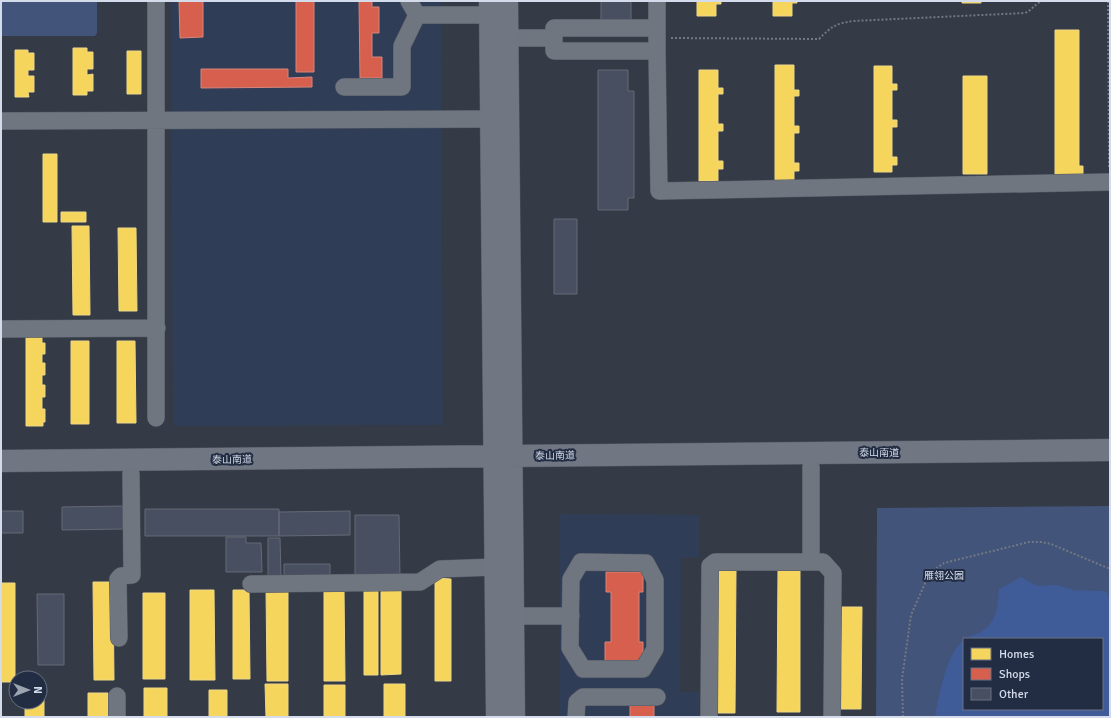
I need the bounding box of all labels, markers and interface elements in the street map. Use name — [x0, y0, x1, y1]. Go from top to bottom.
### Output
street label: 泰山南道 — [859, 447, 899, 459]
street label: 泰山南道 — [535, 450, 575, 462]
street label: 泰山南道 — [212, 454, 252, 466]
park label: 雁翎公园 — [924, 570, 964, 582]
legend — [963, 638, 1103, 710]
text: Homes — [999, 647, 1034, 662]
text: Shops — [999, 667, 1030, 682]
north arrow — [8, 670, 48, 710]
text: N — [31, 686, 44, 694]
text: Other — [999, 687, 1029, 702]

